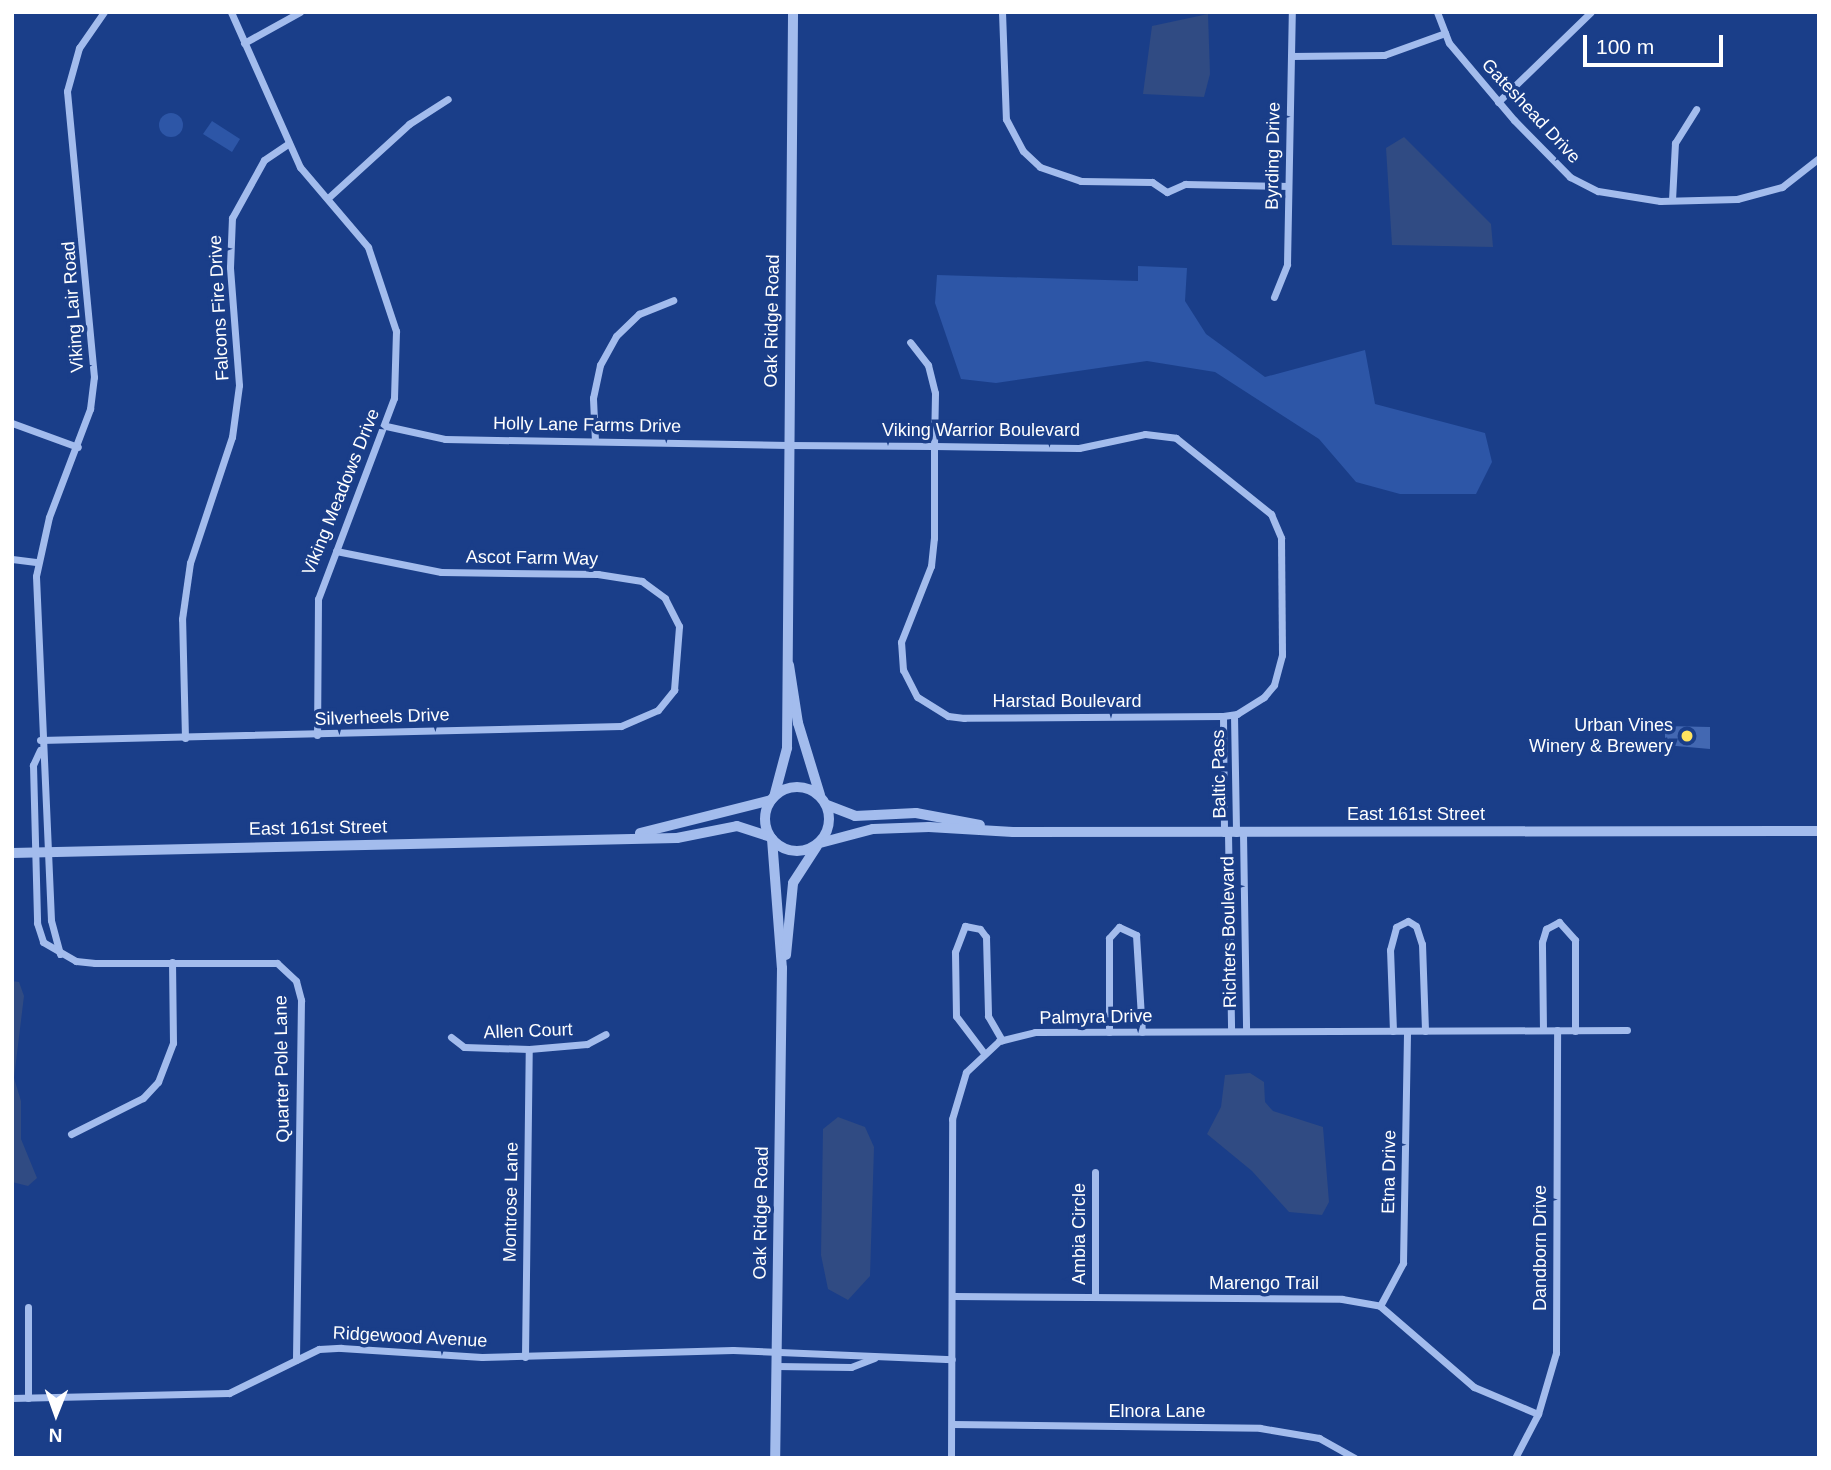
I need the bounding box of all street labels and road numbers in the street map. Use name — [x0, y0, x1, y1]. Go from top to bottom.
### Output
street label: Gateshead Drive — [1477, 54, 1585, 168]
street label: Byrding Drive — [1261, 102, 1285, 210]
street label: Falcons Fire Drive — [204, 235, 234, 381]
street label: Viking Lair Road — [58, 241, 88, 373]
street label: Oak Ridge Road — [760, 254, 784, 388]
street label: Viking Meadows Drive — [298, 406, 384, 578]
street label: Holly Lane Farms Drive — [493, 413, 681, 437]
street label: Viking Warrior Boulevard — [882, 419, 1080, 441]
street label: Ascot Farm Way — [466, 546, 598, 570]
street label: Harstad Boulevard — [992, 690, 1142, 712]
street label: Silverheels Drive — [314, 704, 450, 730]
street label: Baltic Pass — [1207, 729, 1231, 819]
street label: East 161st Street — [1347, 803, 1485, 825]
street label: East 161st Street — [249, 816, 387, 840]
street label: Richters Boulevard — [1217, 856, 1241, 1008]
street label: Quarter Pole Lane — [270, 995, 294, 1143]
street label: Palmyra Drive — [1039, 1005, 1153, 1029]
street label: Allen Court — [483, 1019, 573, 1043]
street label: Etna Drive — [1377, 1130, 1401, 1214]
street label: Montrose Lane — [499, 1142, 523, 1262]
street label: Oak Ridge Road — [749, 1146, 773, 1280]
street label: Ambia Circle — [1068, 1183, 1090, 1285]
street label: Dandborn Drive — [1529, 1185, 1551, 1311]
street label: Marengo Trail — [1209, 1272, 1319, 1294]
street label: Ridgewood Avenue — [332, 1322, 488, 1352]
street label: Elnora Lane — [1108, 1400, 1206, 1422]

